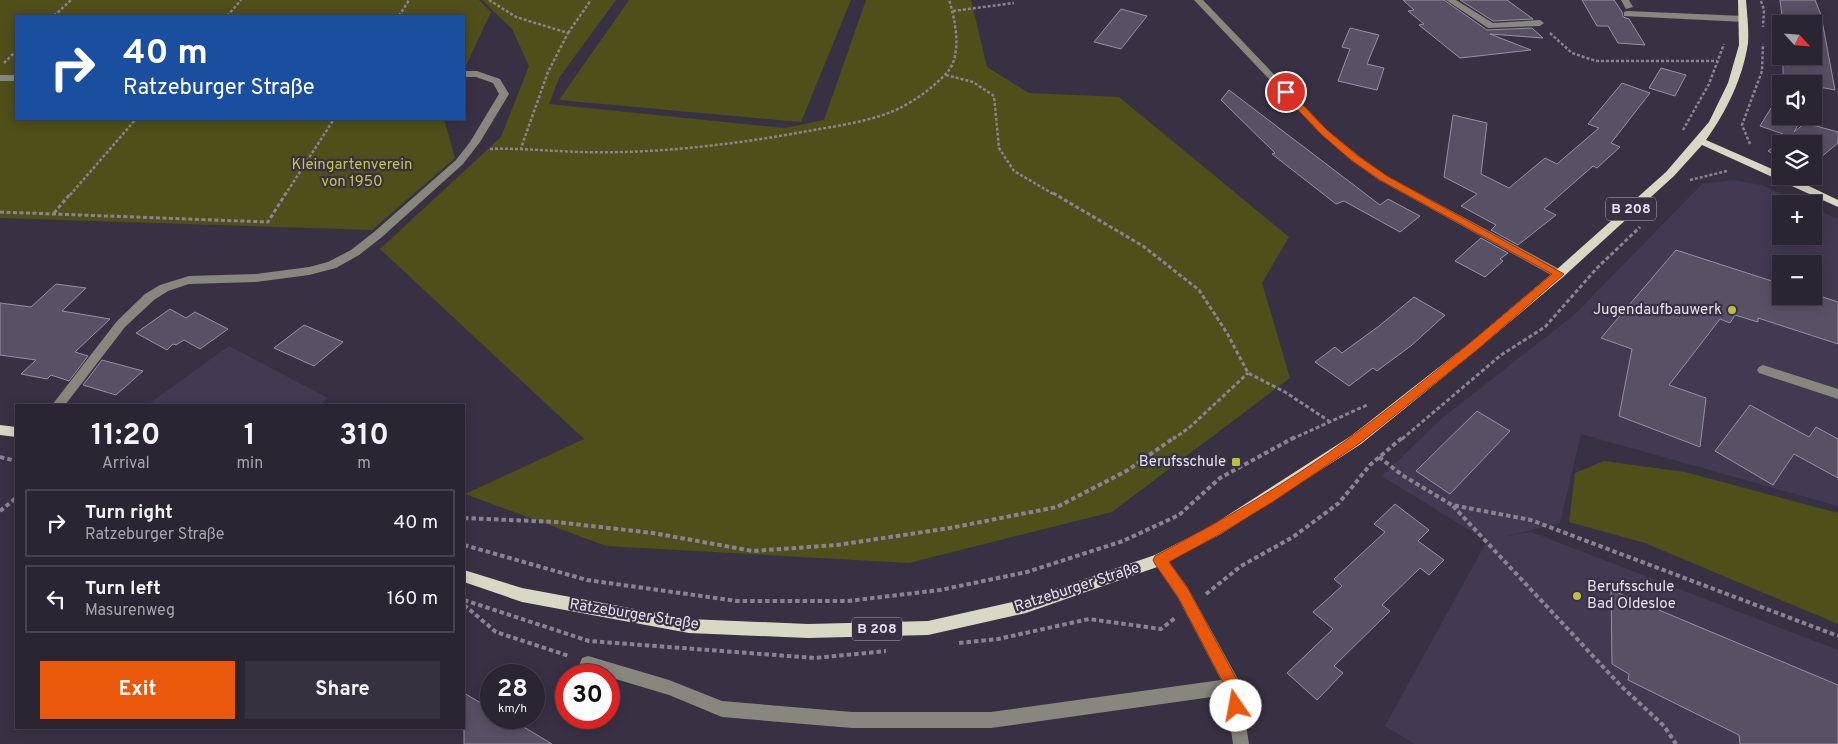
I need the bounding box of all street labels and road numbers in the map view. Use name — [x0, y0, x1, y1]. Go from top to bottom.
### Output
road number: B 208 — [1606, 198, 1656, 220]
street label: Ratzeburger Straße — [1012, 559, 1142, 617]
street label: Ratzeburger Straße — [568, 595, 700, 635]
road number: B 208 — [852, 618, 902, 640]

